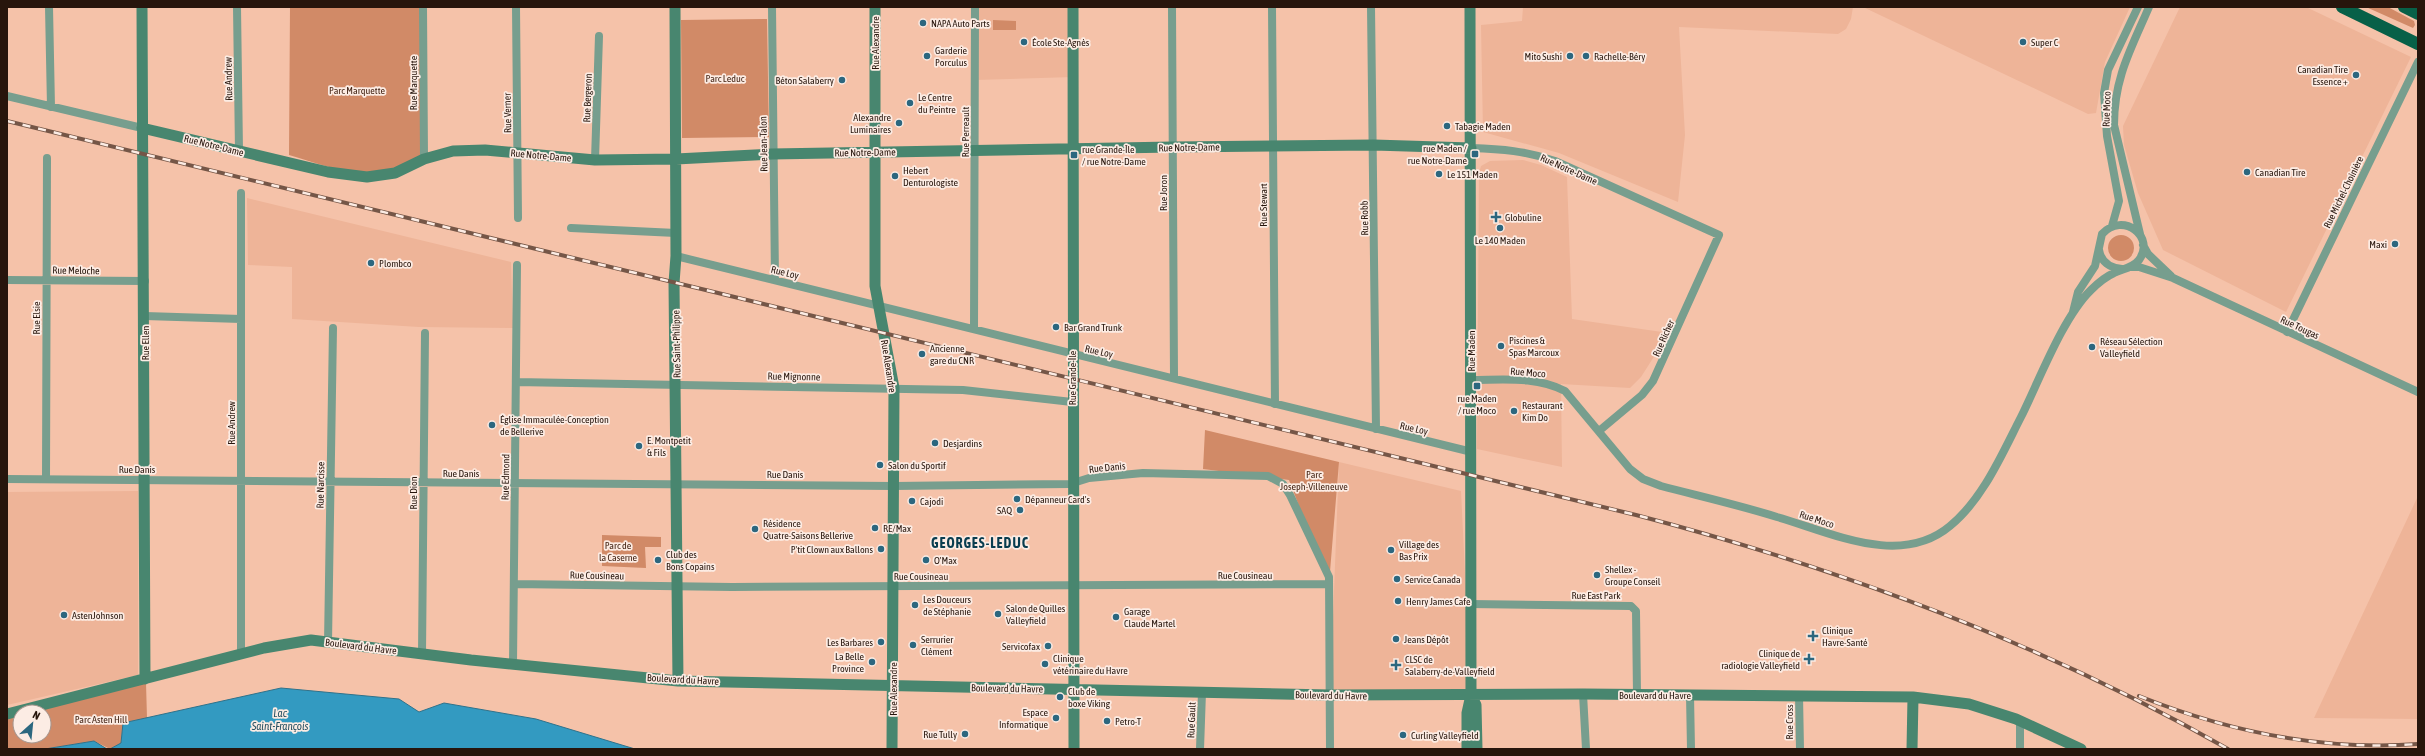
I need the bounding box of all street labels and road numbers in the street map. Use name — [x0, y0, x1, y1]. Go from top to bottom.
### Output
street label: Rue Alexandre — [870, 16, 881, 70]
street label: Rue Marquette — [408, 55, 419, 110]
street label: Rue Andrew — [223, 57, 234, 101]
street label: Rue Bergeron — [581, 73, 594, 123]
street label: Rue Moco — [2100, 91, 2113, 127]
street label: Rue Verner — [502, 92, 513, 133]
street label: Rue Perreault — [960, 107, 971, 157]
street label: Rue Jean-Talon — [758, 116, 769, 172]
street label: Rue Notre-Dame — [183, 133, 245, 158]
street label: Rue Notre-Dame — [1158, 141, 1220, 154]
street label: Rue Notre-Dame — [834, 146, 896, 159]
street label: Rue Notre-Dame — [510, 147, 572, 164]
street label: Rue Notre-Dame — [1539, 152, 1599, 187]
street label: Rue Michel-Choinière — [2321, 154, 2366, 230]
street label: Rue Joron — [1158, 175, 1169, 211]
street label: Rue Stewart — [1258, 183, 1269, 227]
street label: Rue Robb — [1359, 200, 1370, 236]
street label: Rue Loy — [770, 264, 800, 281]
street label: Rue Meloche — [52, 265, 100, 276]
street label: Rue Elsie — [31, 301, 42, 335]
street label: Rue Saint-Philippe — [670, 309, 683, 378]
street label: Rue Tougas — [2279, 314, 2321, 341]
street label: Rue Richer — [1650, 317, 1677, 358]
street label: Rue Ellen — [140, 326, 151, 360]
street label: Rue Maden — [1466, 330, 1477, 372]
street label: Rue Alexandre — [879, 339, 898, 394]
street label: Rue Loy — [1084, 343, 1114, 360]
street label: Rue Grande-Île — [1067, 350, 1078, 405]
street label: Rue Moco — [1510, 365, 1546, 380]
street label: Rue Mignonne — [767, 371, 821, 382]
street label: Rue Andrew — [226, 401, 237, 445]
street label: Rue Loy — [1399, 420, 1429, 437]
street label: Rue Edmond — [500, 454, 511, 500]
street label: Rue Danis — [1088, 460, 1126, 475]
street label: Rue Narcisse — [315, 461, 326, 509]
street label: Rue Danis — [119, 464, 156, 475]
street label: Rue Danis — [443, 468, 480, 479]
street label: Rue Danis — [767, 469, 804, 480]
street label: Rue Dion — [408, 476, 419, 510]
street label: Rue Moco — [1798, 509, 1836, 530]
street label: Rue Cousineau — [570, 570, 624, 581]
street label: Rue Cousineau — [1218, 570, 1272, 581]
street label: Rue Cousineau — [894, 571, 948, 582]
street label: Rue East Park — [1571, 590, 1621, 601]
street label: Boulevard du Havre — [325, 637, 398, 656]
street label: Rue Alexandre — [888, 662, 899, 716]
street label: Boulevard du Havre — [647, 672, 720, 687]
street label: Boulevard du Havre — [971, 682, 1044, 695]
street label: Boulevard du Havre — [1295, 689, 1368, 702]
street label: Boulevard du Havre — [1619, 690, 1691, 701]
street label: Rue Gault — [1185, 702, 1198, 738]
street label: Rue Cross — [1784, 704, 1795, 739]

